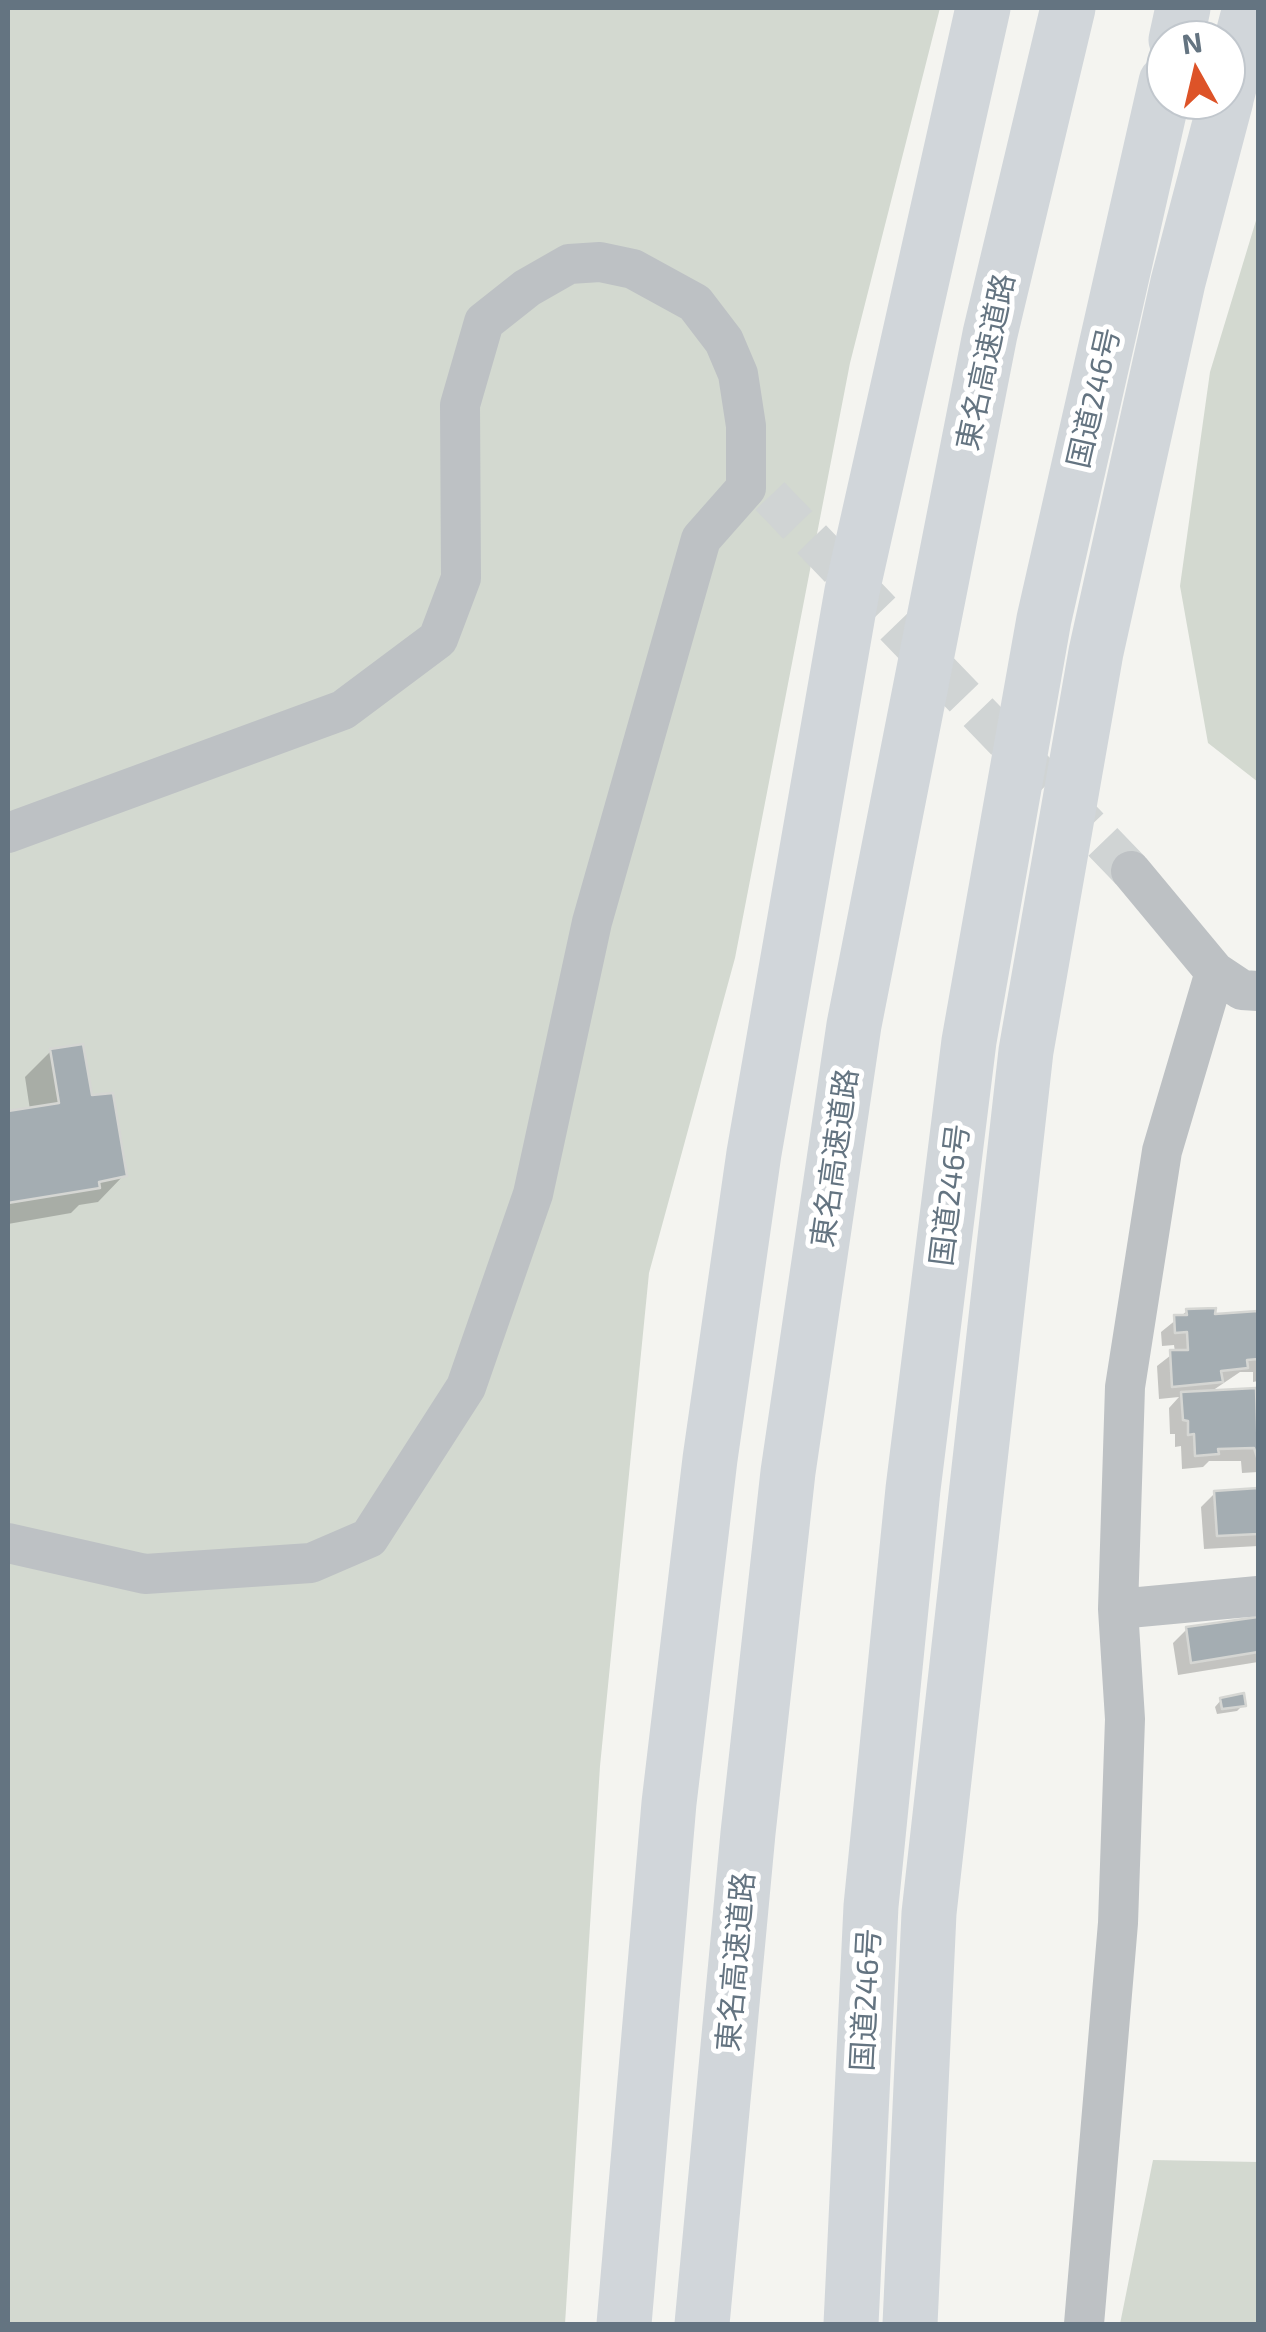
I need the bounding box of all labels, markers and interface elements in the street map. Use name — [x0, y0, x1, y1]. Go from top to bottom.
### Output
north arrow — [1146, 20, 1246, 120]
text: N — [1180, 24, 1204, 61]
street label: 東名高速道路 — [950, 270, 1022, 454]
street label: 国道246号 — [1060, 325, 1128, 471]
street label: 東名高速道路 — [805, 1066, 865, 1250]
street label: 国道246号 — [923, 1122, 977, 1268]
street label: 東名高速道路 — [710, 1871, 762, 2053]
street label: 国道246号 — [844, 1928, 888, 2072]

